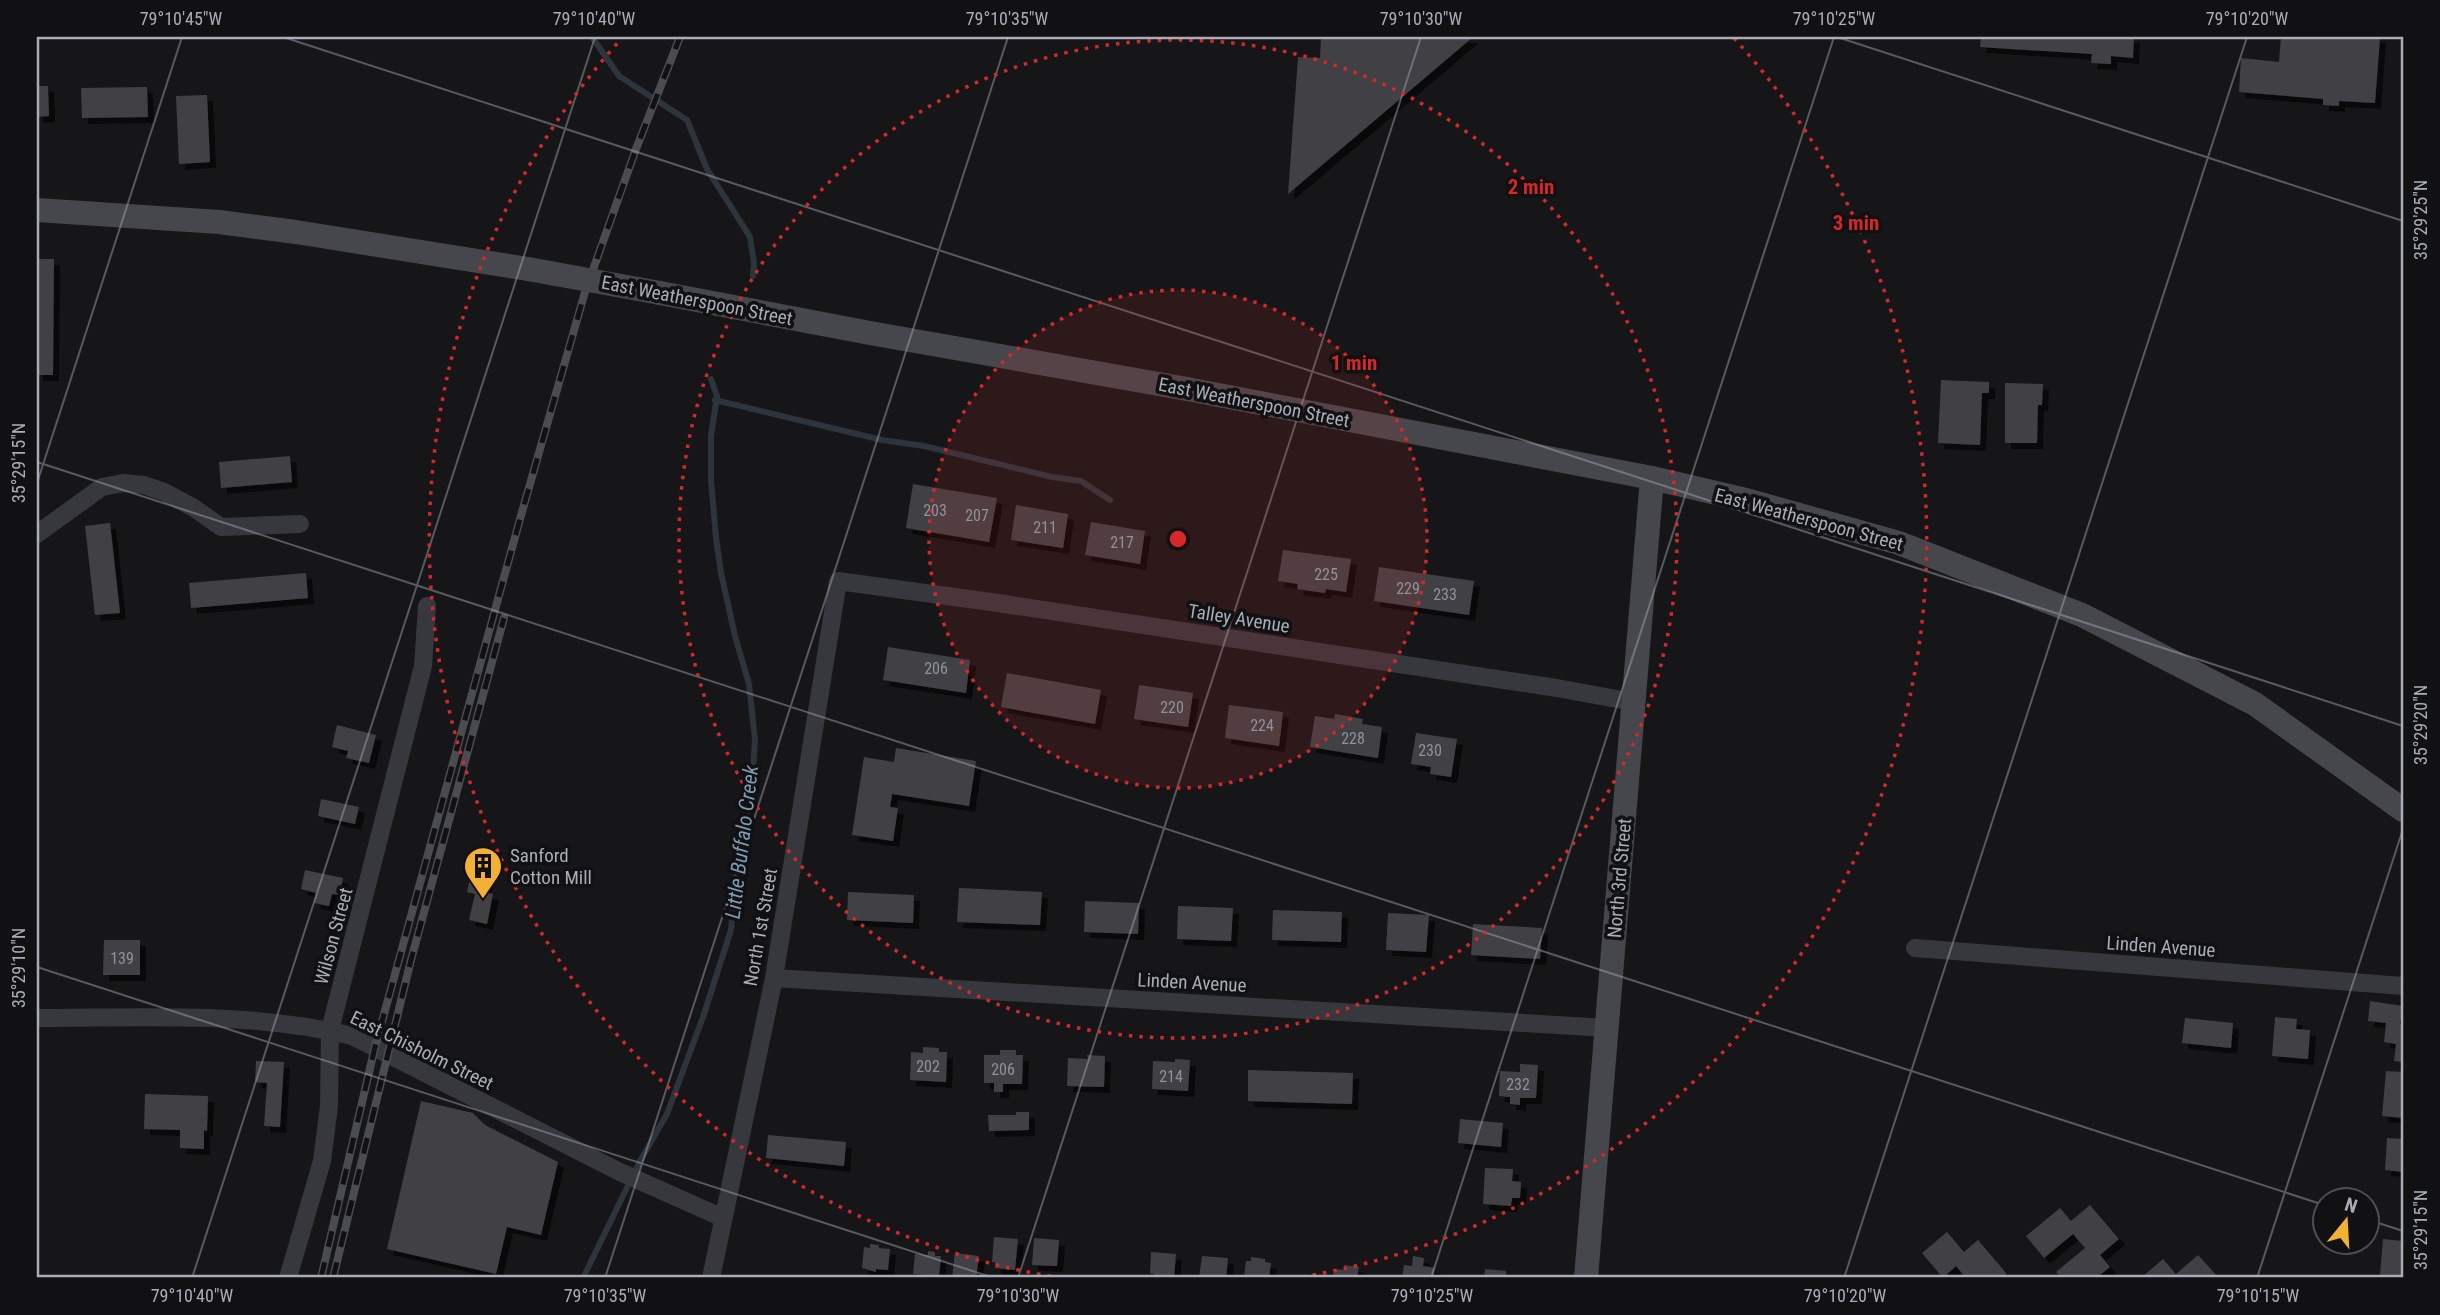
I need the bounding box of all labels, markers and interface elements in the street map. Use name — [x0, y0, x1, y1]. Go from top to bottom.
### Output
text: 79°10'45"W — [140, 8, 223, 29]
text: 79°10'40"W — [553, 8, 636, 29]
text: 79°10'35"W — [966, 8, 1049, 29]
text: 79°10'30"W — [1380, 8, 1463, 29]
text: 79°10'25"W — [1793, 8, 1876, 29]
text: 79°10'20"W — [2206, 8, 2289, 29]
text: 2 min — [1508, 175, 1554, 199]
text: 35°29'25"N — [2410, 180, 2431, 260]
text: 3 min — [1833, 211, 1879, 235]
street label: East Weatherspoon Street — [599, 271, 794, 330]
text: 1 min — [1331, 351, 1377, 375]
street label: East Weatherspoon Street — [1156, 373, 1351, 432]
text: 35°29'15"N — [8, 423, 29, 503]
street label: East Weatherspoon Street — [1712, 483, 1906, 556]
house number: 203 — [923, 501, 947, 520]
house number: 207 — [965, 506, 989, 525]
house number: 211 — [1033, 518, 1057, 537]
centre of rings — [1166, 527, 1190, 551]
house number: 217 — [1110, 533, 1134, 552]
house number: 225 — [1314, 565, 1338, 584]
house number: 229 — [1396, 579, 1420, 598]
house number: 233 — [1433, 585, 1457, 604]
street label: Talley Avenue — [1187, 599, 1291, 638]
house number: 206 — [924, 659, 948, 678]
text: 35°29'20"N — [2410, 685, 2431, 765]
house number: 220 — [1160, 698, 1184, 717]
house number: 224 — [1250, 716, 1274, 735]
house number: 228 — [1341, 729, 1365, 748]
house number: 230 — [1418, 741, 1442, 760]
water label: Little Buffalo Creek — [721, 763, 763, 920]
street label: North 3rd Street — [1603, 817, 1636, 939]
place label: Sanford Cotton Mill — [510, 844, 592, 889]
building icon: Sanford Cotton Mill — [462, 845, 504, 900]
street label: North 1st Street — [739, 866, 782, 988]
street label: Wilson Street — [310, 885, 357, 987]
text: 35°29'10"N — [8, 928, 29, 1008]
street label: Linden Avenue — [2106, 931, 2216, 962]
house number: 139 — [110, 949, 134, 968]
street label: Linden Avenue — [1137, 968, 1247, 997]
street label: East Chisholm Street — [346, 1006, 497, 1095]
house number: 202 — [916, 1057, 940, 1076]
house number: 206 — [991, 1060, 1015, 1079]
house number: 214 — [1159, 1067, 1183, 1086]
house number: 232 — [1506, 1075, 1530, 1094]
north arrow — [2310, 1186, 2380, 1256]
text: 35°29'15"N — [2410, 1190, 2431, 1270]
text: N — [2342, 1193, 2360, 1218]
text: 79°10'40"W — [151, 1285, 234, 1306]
text: 79°10'35"W — [564, 1285, 647, 1306]
text: 79°10'30"W — [977, 1285, 1060, 1306]
text: 79°10'25"W — [1391, 1285, 1474, 1306]
text: 79°10'20"W — [1804, 1285, 1887, 1306]
text: 79°10'15"W — [2217, 1285, 2300, 1306]

